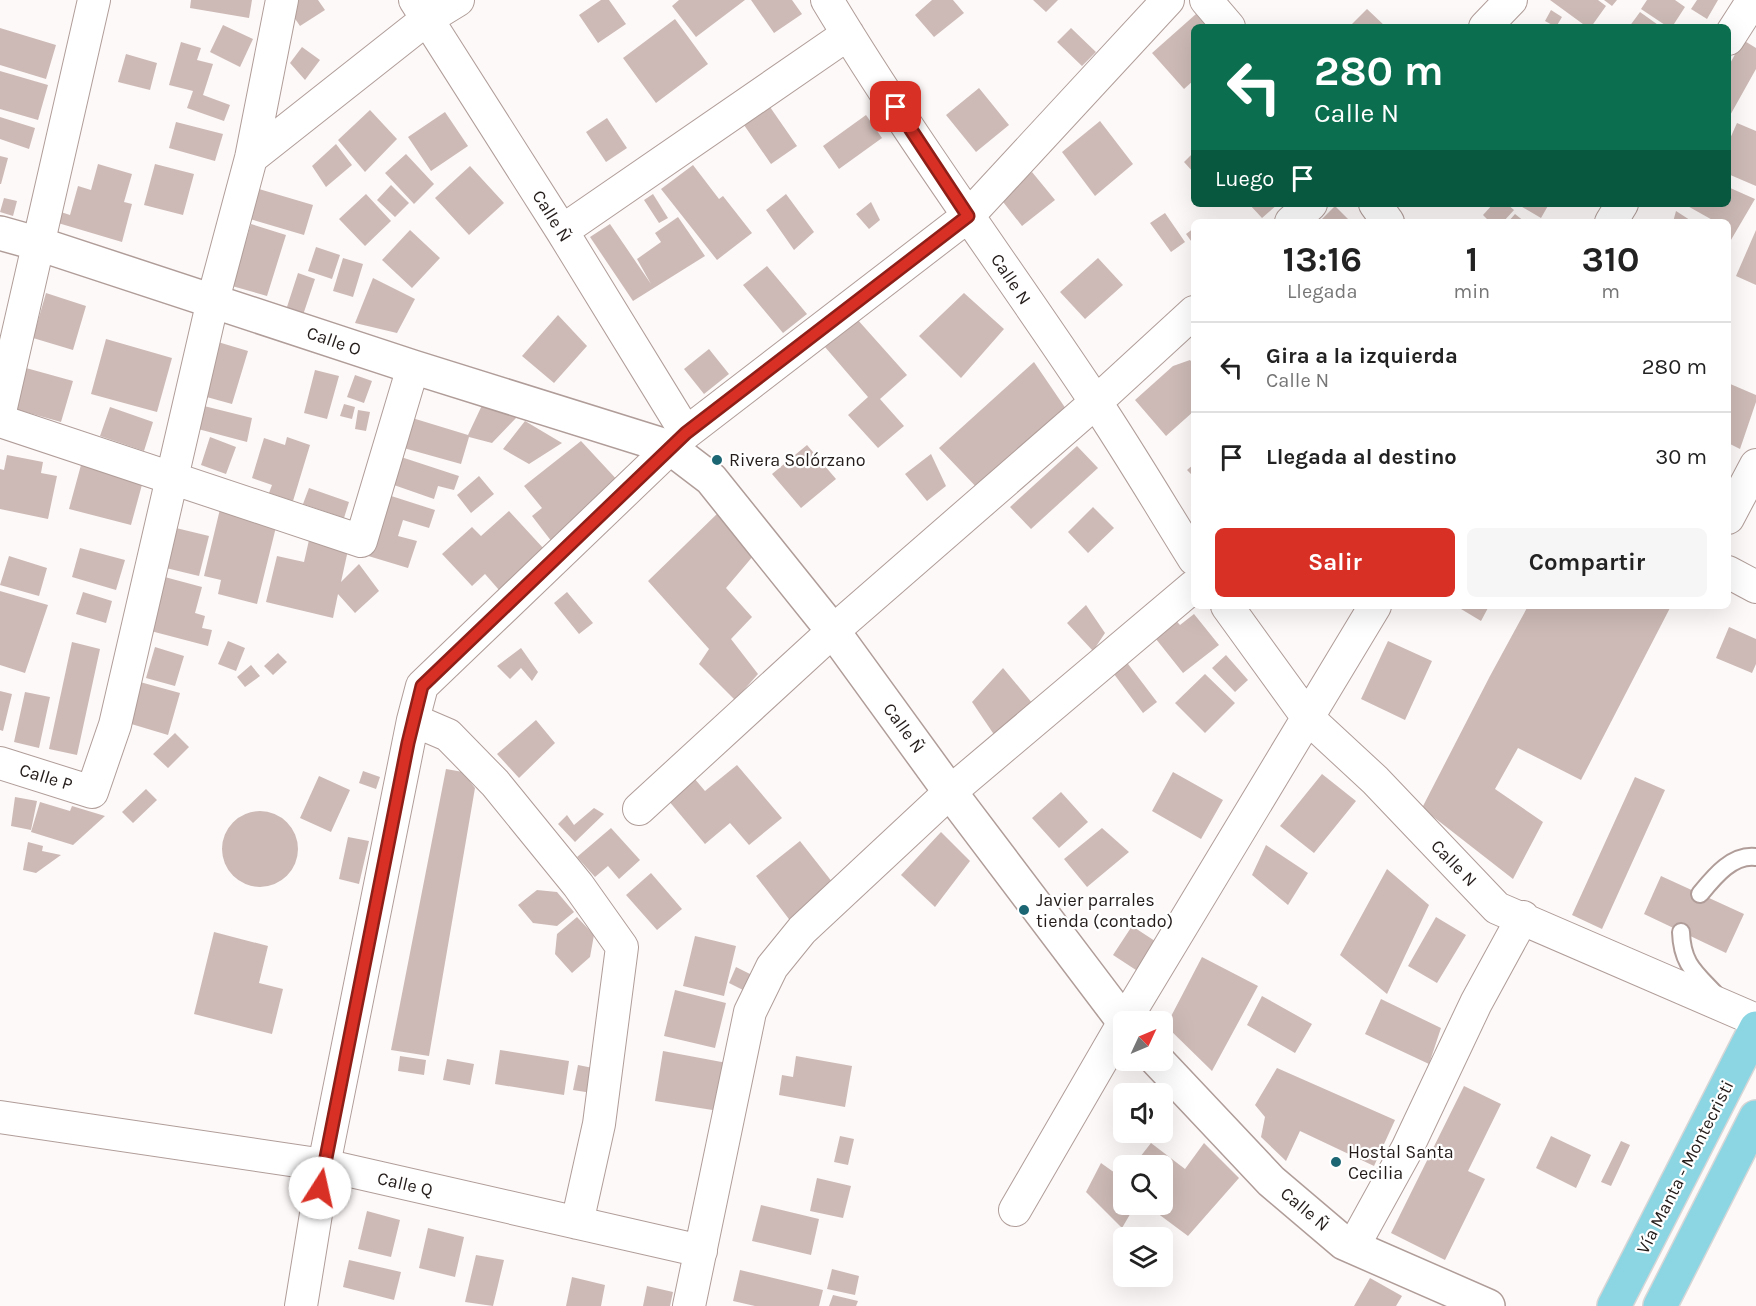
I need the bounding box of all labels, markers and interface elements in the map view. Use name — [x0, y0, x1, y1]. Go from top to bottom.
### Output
text: 280 m — [1314, 46, 1444, 96]
icon: left — [1215, 48, 1293, 126]
pin — [870, 81, 921, 132]
icon: arrive — [879, 90, 912, 123]
text: Calle N — [1314, 97, 1399, 129]
icon: arrive — [1286, 162, 1319, 195]
text: Luego — [1215, 166, 1274, 192]
street label: Calle Ñ — [528, 186, 576, 246]
text: 13:16 — [1282, 238, 1362, 280]
text: 1 — [1465, 238, 1478, 280]
text: 310 — [1582, 238, 1640, 280]
street label: Calle N — [986, 249, 1036, 309]
text: Llegada — [1287, 280, 1357, 303]
text: min — [1453, 280, 1490, 303]
text: m — [1601, 280, 1620, 303]
street label: Calle O — [304, 321, 364, 361]
text: Gira a la izquierda — [1266, 343, 1458, 369]
icon: left — [1215, 351, 1248, 384]
text: 280 m — [1642, 354, 1707, 380]
text: Calle N — [1266, 369, 1329, 392]
icon: arrive — [1215, 441, 1248, 474]
text: Llegada al destino — [1266, 444, 1457, 470]
text: 30 m — [1655, 444, 1707, 470]
place label: Rivera Solórzano — [729, 449, 866, 471]
marker: Rivera Solórzano — [710, 453, 724, 467]
button: Salir — [1215, 528, 1455, 597]
button: Compartir — [1467, 528, 1707, 597]
street label: Calle Ñ — [878, 699, 930, 757]
street label: Calle P — [17, 759, 75, 795]
street label: Calle N — [1426, 835, 1482, 891]
place label: Javier parrales tienda (contado) — [1036, 889, 1173, 932]
marker: Javier parrales tienda (contado) — [1017, 903, 1031, 917]
north arrow — [1113, 1011, 1173, 1071]
map controls — [1113, 1011, 1173, 1287]
street label: Vía Manta - Montecristi — [1632, 1077, 1738, 1257]
button: sound — [1113, 1083, 1173, 1143]
place label: Hostal Santa Cecilia — [1348, 1141, 1454, 1184]
button: search — [1113, 1155, 1173, 1215]
marker: Hostal Santa Cecilia — [1329, 1155, 1343, 1169]
position arrow — [288, 1156, 352, 1220]
street label: Calle Q — [375, 1167, 435, 1201]
street label: Calle Ñ — [1276, 1182, 1334, 1236]
button: layers — [1113, 1227, 1173, 1287]

